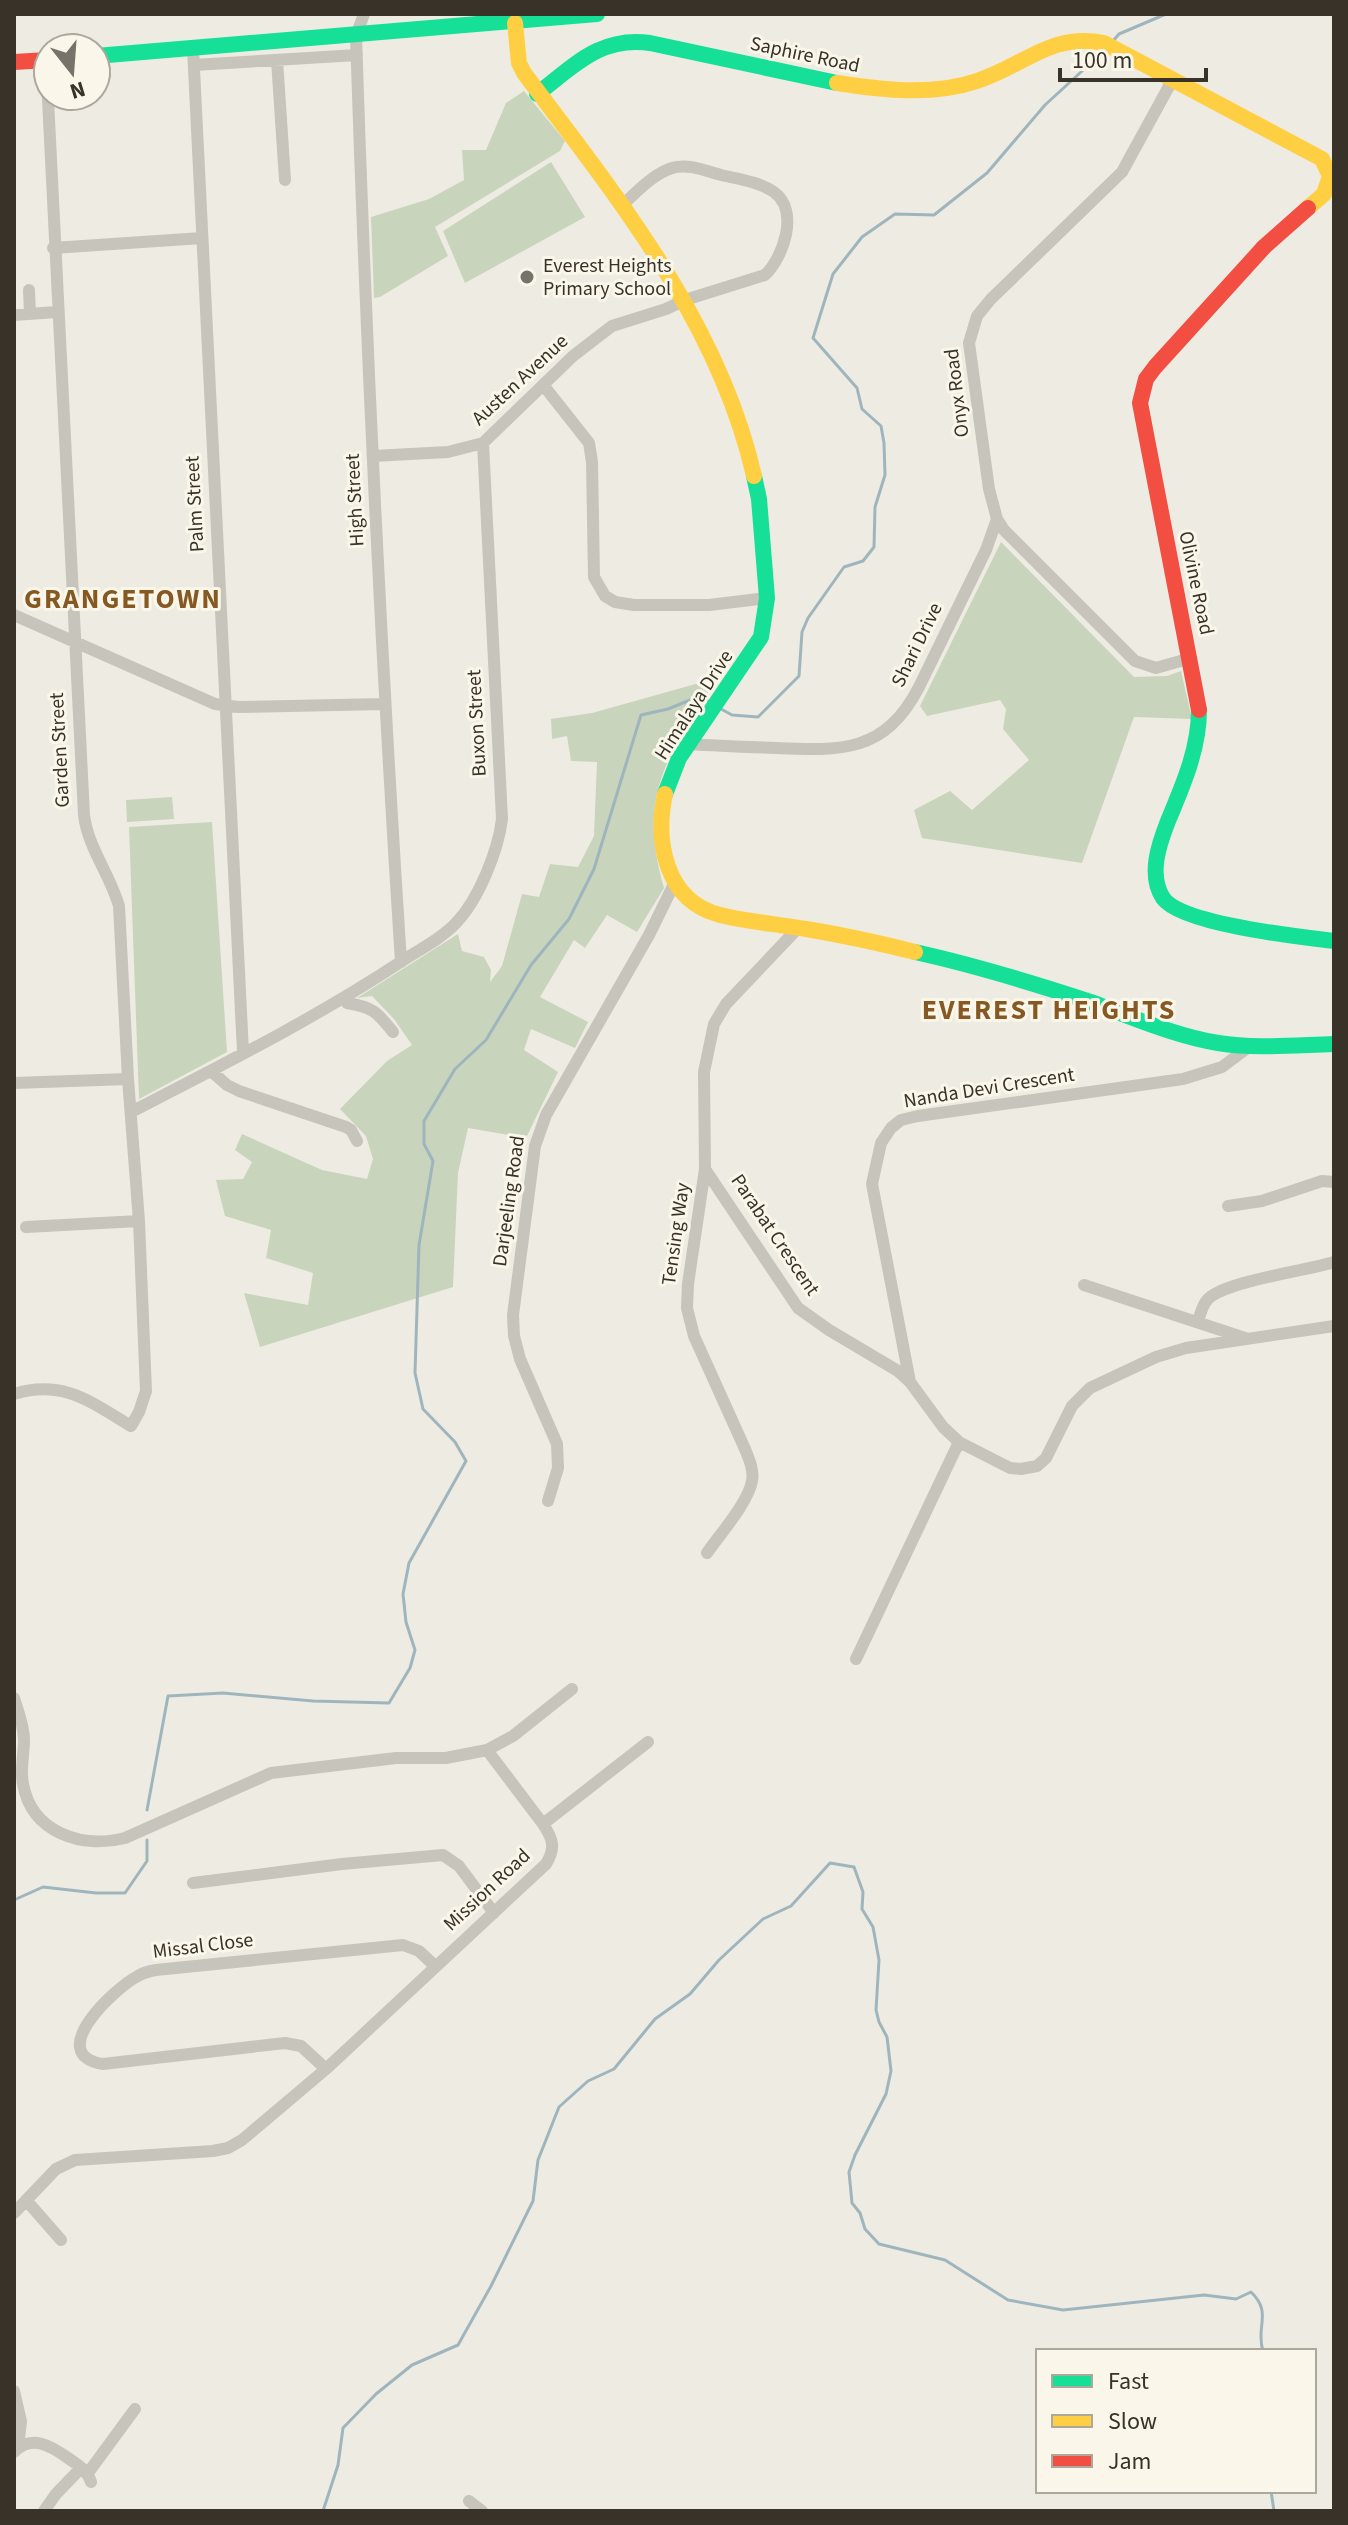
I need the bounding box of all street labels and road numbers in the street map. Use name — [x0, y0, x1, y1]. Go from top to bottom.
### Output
street label: Saphire Road — [748, 30, 862, 80]
street label: Austen Avenue — [466, 328, 574, 432]
street label: Onyx Road — [938, 347, 976, 439]
street label: High Street — [339, 453, 371, 547]
street label: Palm Street — [178, 455, 212, 553]
street label: Olivine Road — [1171, 529, 1221, 637]
street label: Shari Drive — [885, 598, 950, 692]
street label: Himalaya Drive — [648, 644, 740, 766]
street label: Buxon Street — [460, 669, 494, 777]
street label: Garden Street — [43, 691, 77, 808]
street label: Nanda Devi Crescent — [902, 1061, 1077, 1115]
street label: Darjeeling Road — [486, 1134, 532, 1268]
street label: Parabat Crescent — [724, 1169, 826, 1302]
street label: Tensing Way — [655, 1180, 697, 1287]
street label: Mission Road — [437, 1842, 537, 1938]
street label: Missal Close — [151, 1926, 255, 1966]

